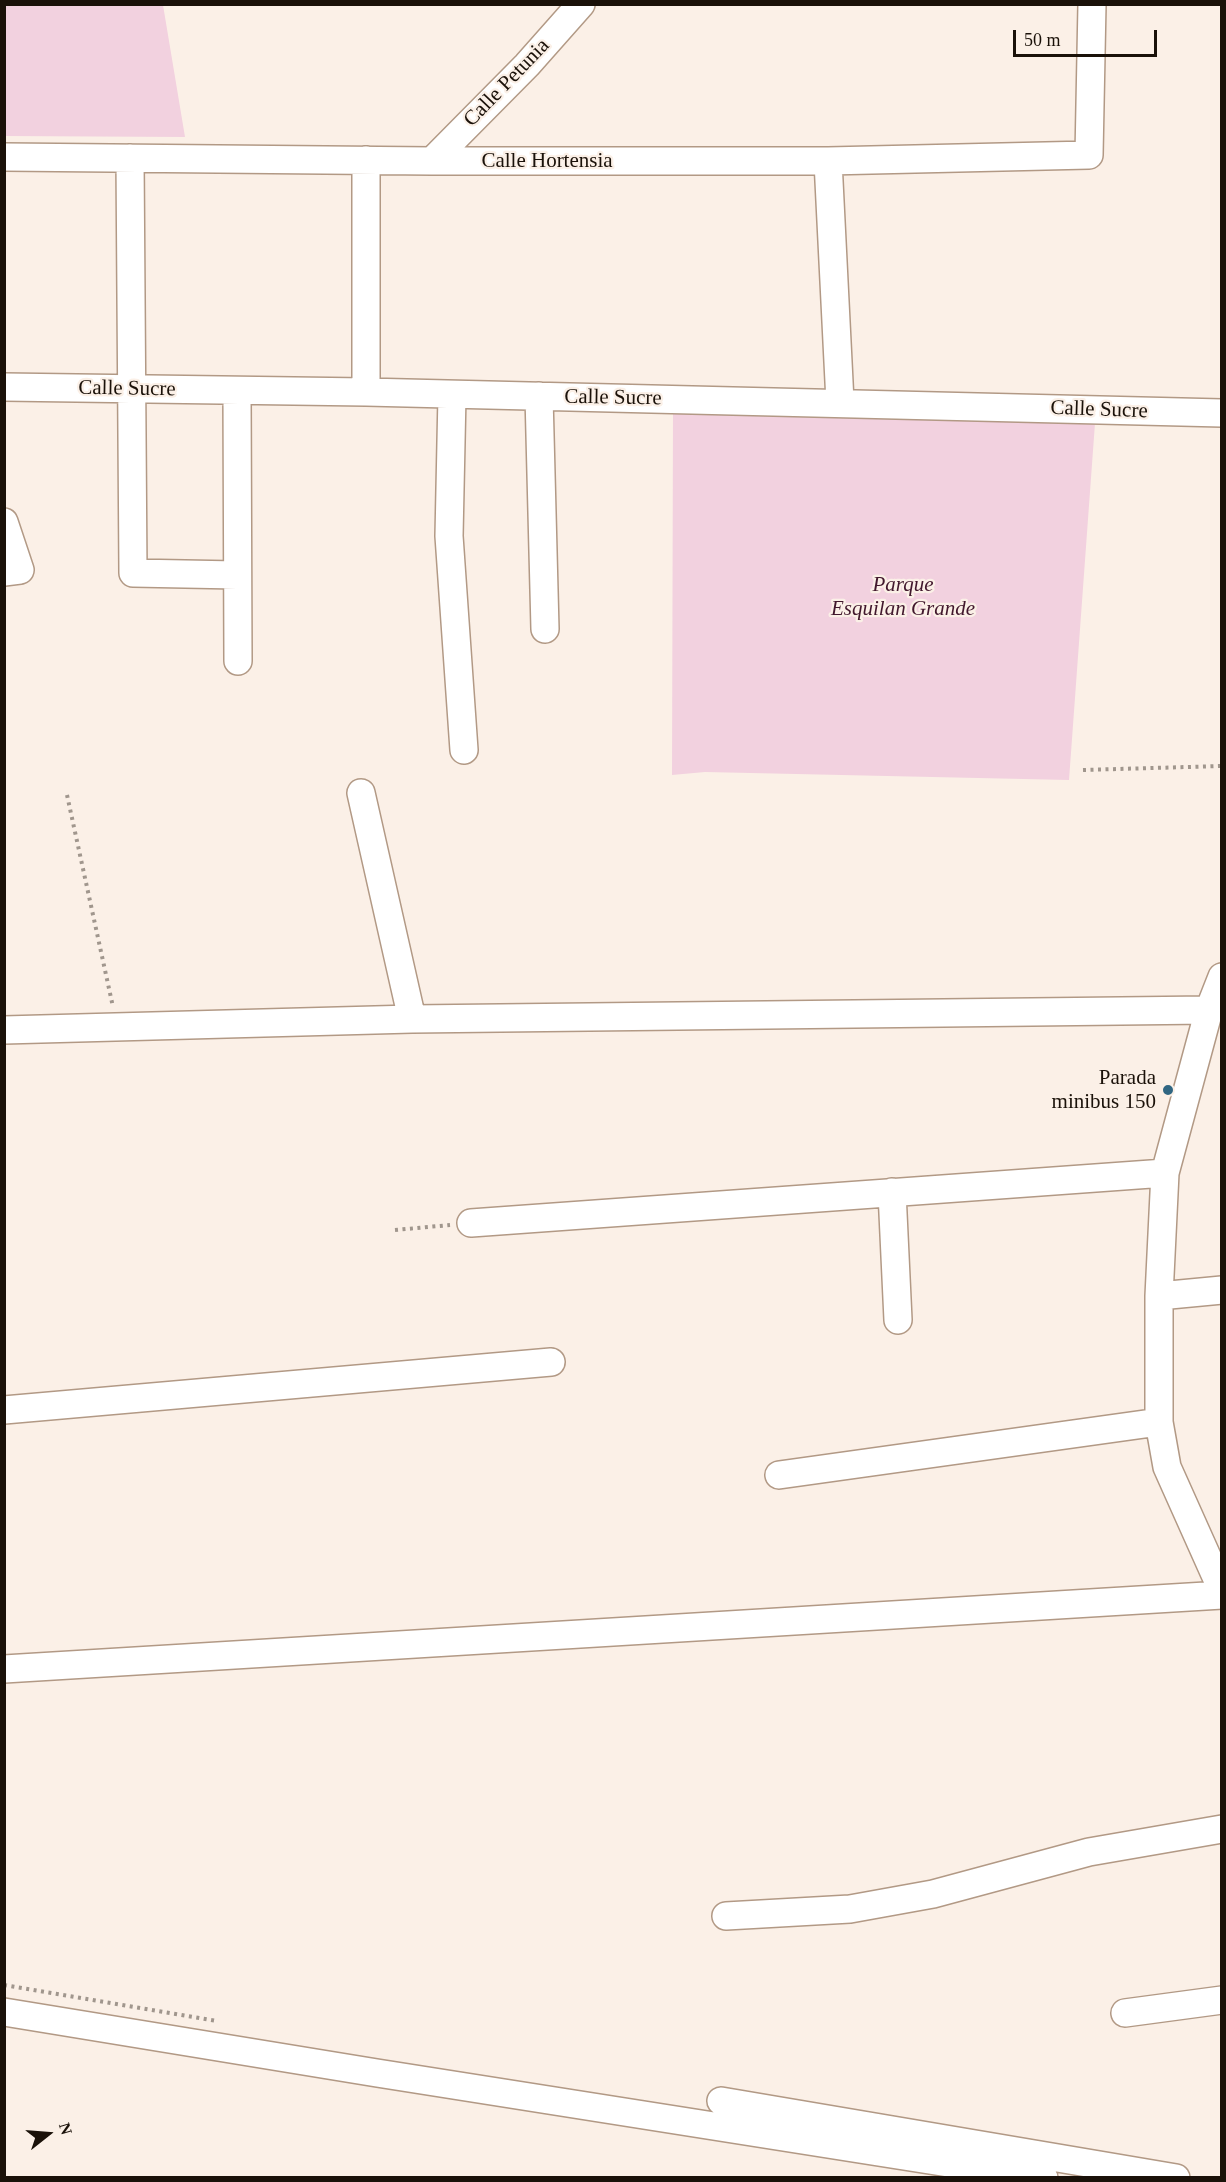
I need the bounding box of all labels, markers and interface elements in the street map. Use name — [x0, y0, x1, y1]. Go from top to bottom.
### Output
scale bar — [1016, 18, 1160, 56]
text: 50 m — [1024, 30, 1061, 50]
street label: Calle Petunia — [459, 34, 555, 132]
street label: Calle Hortensia — [481, 148, 613, 174]
street label: Calle Sucre — [78, 376, 176, 402]
street label: Calle Sucre — [564, 385, 662, 411]
street label: Calle Sucre — [1050, 396, 1148, 424]
park label: Parque Esquilan Grande — [831, 572, 975, 622]
place label: Parada minibus 150 — [1052, 1065, 1156, 1115]
marker: Parada minibus 150 — [1161, 1083, 1175, 1097]
north arrow — [18, 2104, 78, 2164]
text: N — [56, 2121, 76, 2137]

